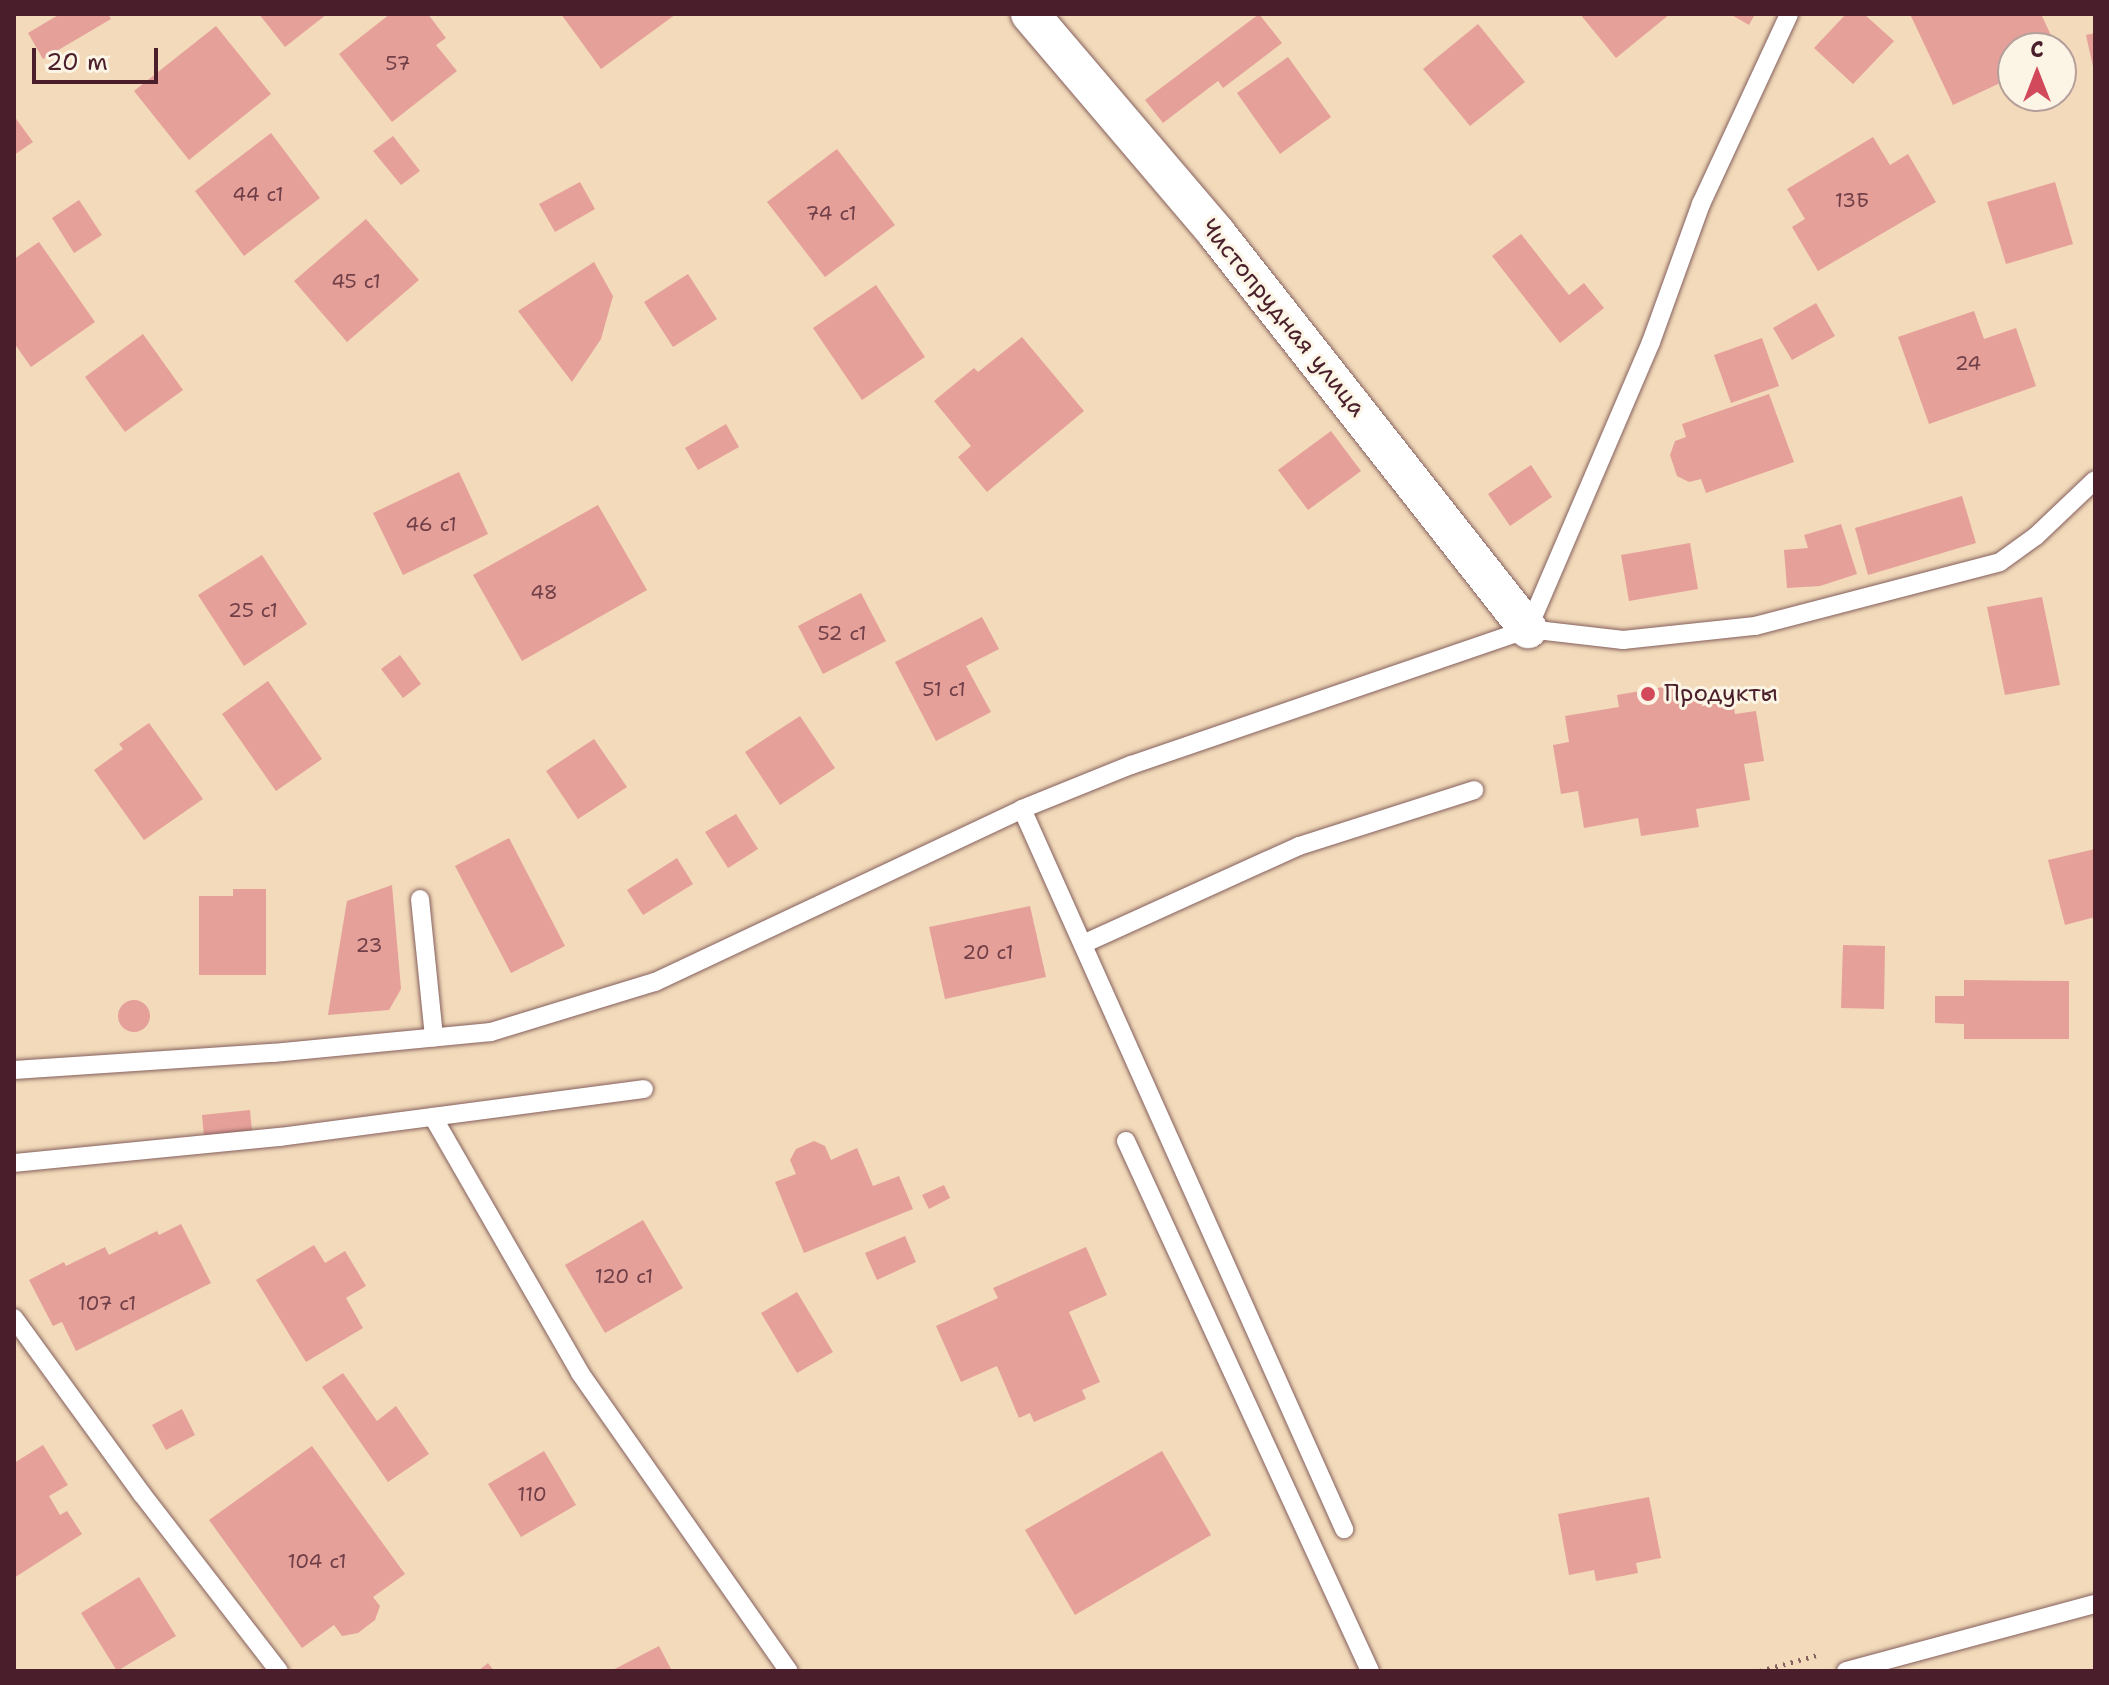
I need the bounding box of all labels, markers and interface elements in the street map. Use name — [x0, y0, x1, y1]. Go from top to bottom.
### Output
scale bar — [36, 32, 162, 82]
north arrow — [1997, 32, 2077, 112]
text: С — [2030, 35, 2044, 64]
text: 20 m — [46, 46, 108, 78]
house number: 57 — [385, 51, 411, 75]
house number: 44 с1 — [232, 182, 284, 206]
house number: 13Б — [1835, 188, 1869, 212]
house number: 74 с1 — [805, 201, 857, 225]
street label: Чистопрудная улица — [1194, 213, 1372, 423]
house number: 45 с1 — [331, 269, 381, 293]
house number: 24 — [1955, 351, 1981, 375]
house number: 46 с1 — [405, 512, 457, 536]
house number: 48 — [530, 580, 558, 604]
house number: 25 с1 — [228, 598, 278, 622]
house number: 52 с1 — [817, 621, 867, 645]
house number: 51 с1 — [922, 677, 966, 701]
place label: Продукты — [1664, 680, 1778, 708]
marker: Продукты — [1639, 685, 1657, 703]
house number: 23 — [356, 933, 382, 957]
house number: 20 с1 — [962, 940, 1014, 964]
house number: 120 с1 — [595, 1264, 653, 1288]
house number: 107 с1 — [78, 1291, 136, 1315]
house number: 110 — [517, 1482, 547, 1506]
house number: 104 с1 — [287, 1549, 347, 1573]

